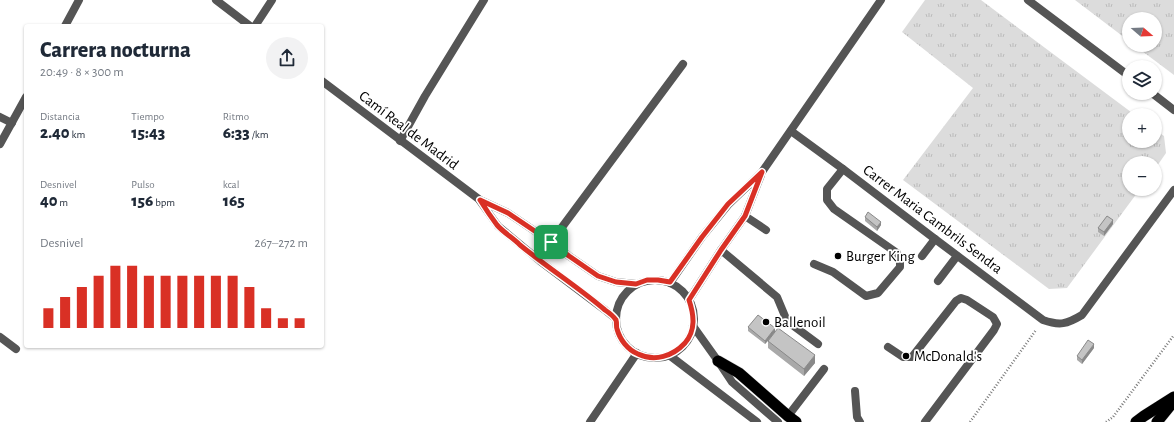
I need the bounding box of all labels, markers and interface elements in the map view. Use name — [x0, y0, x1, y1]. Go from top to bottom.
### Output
north arrow — [1122, 12, 1162, 52]
map controls — [1122, 12, 1162, 196]
button: share — [266, 37, 308, 79]
text: Carrera nocturna — [40, 39, 191, 61]
button: layers — [1122, 60, 1162, 100]
text: 20:49 · 8 × 300 m — [40, 66, 124, 79]
street label: Camí Real de Madrid — [356, 88, 461, 173]
button: + — [1122, 108, 1162, 148]
text: Distancia — [40, 111, 80, 122]
text: Tiempo — [131, 111, 164, 122]
text: Ritmo — [223, 111, 249, 122]
text: 2.40 — [40, 124, 70, 141]
text: 15:43 — [131, 124, 165, 141]
text: 6:33 — [223, 124, 250, 141]
text: km — [70, 129, 85, 140]
text: /km — [250, 129, 269, 140]
button: − — [1122, 156, 1162, 196]
street label: Carrer Maria Cambrils Sendra — [860, 162, 1005, 277]
text: Desnivel — [40, 179, 77, 190]
text: Pulso — [131, 179, 155, 190]
text: kcal — [223, 179, 239, 190]
text: 40 — [40, 192, 58, 209]
text: 156 — [131, 192, 153, 209]
text: 165 — [223, 192, 245, 209]
text: m — [58, 197, 68, 208]
text: bpm — [153, 197, 175, 208]
pin — [534, 225, 568, 259]
icon: arrive — [540, 231, 562, 253]
text: Desnivel — [40, 237, 84, 250]
text: 267–272 m — [255, 237, 308, 250]
place label: Burger King — [846, 249, 916, 264]
marker: Burger King — [833, 251, 843, 261]
place label: Ballenoil — [774, 315, 826, 330]
marker: Ballenoil — [761, 317, 771, 327]
place label: McDonald's — [914, 349, 982, 364]
marker: McDonald's — [901, 351, 911, 361]

